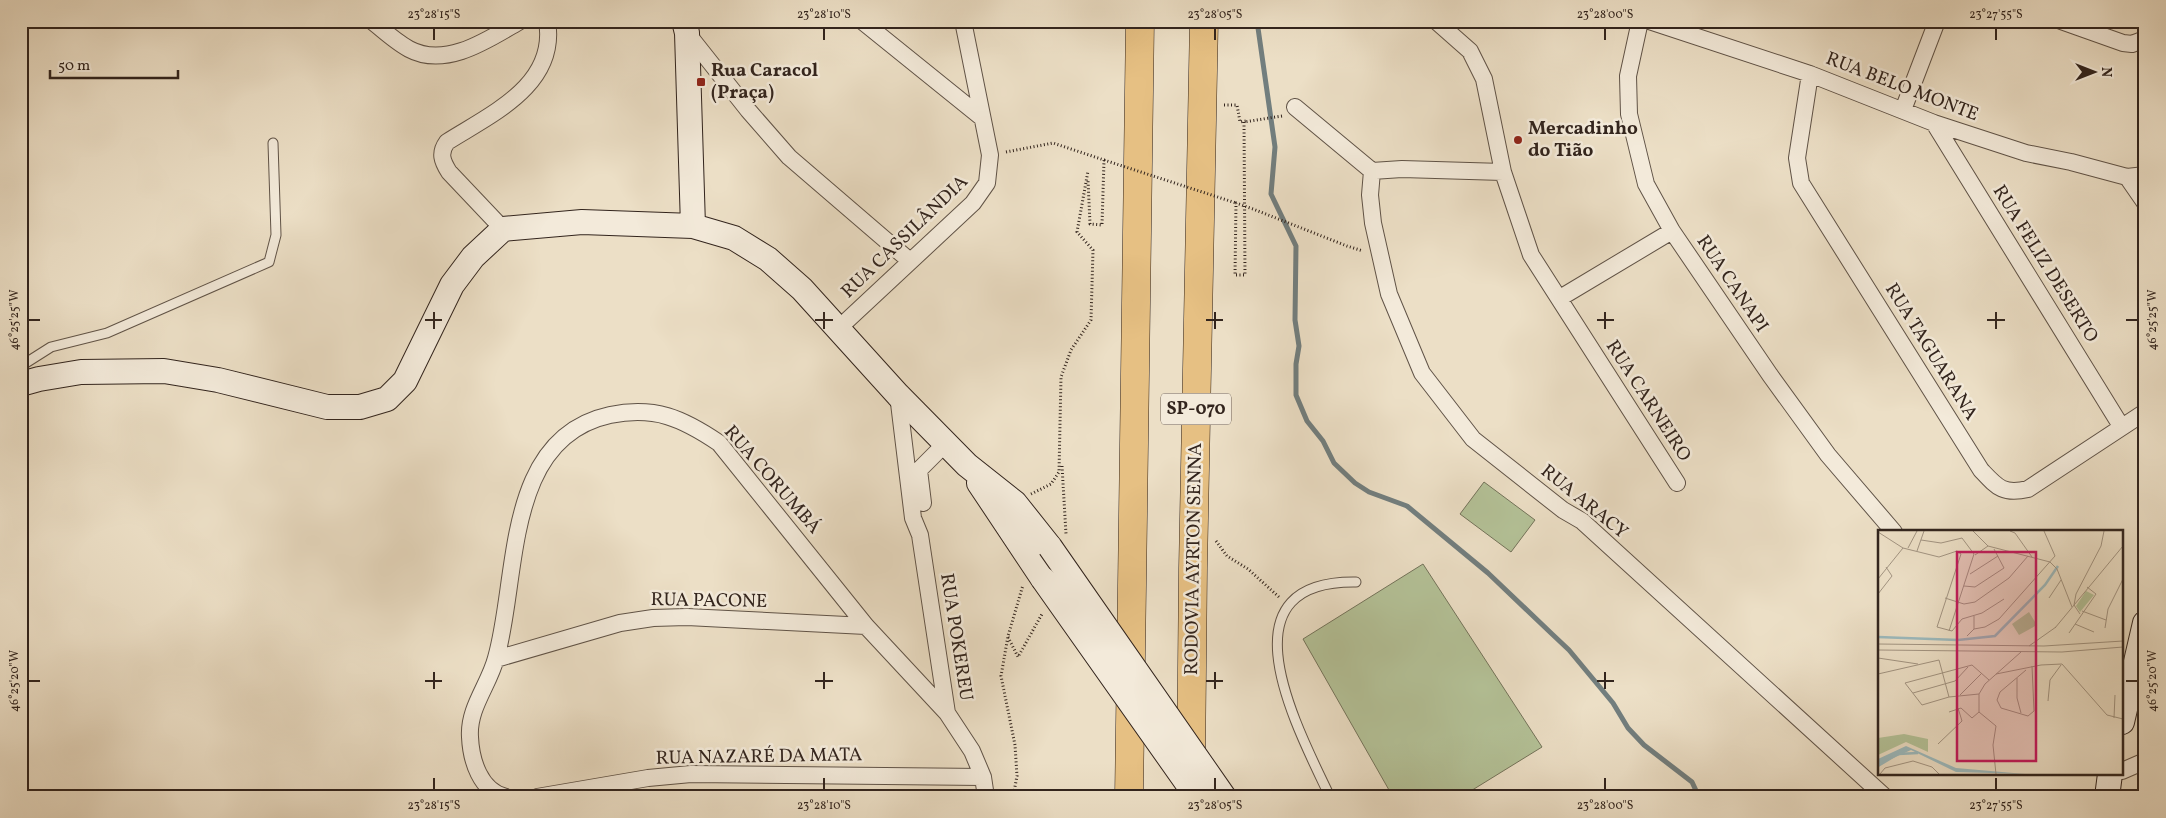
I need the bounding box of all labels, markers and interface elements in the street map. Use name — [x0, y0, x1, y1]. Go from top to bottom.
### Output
text: 23°28'15"S — [408, 7, 460, 23]
text: 23°28'10"S — [797, 7, 851, 23]
text: 23°28'05"S — [1187, 7, 1243, 23]
text: 23°28'00"S — [1577, 7, 1633, 23]
text: 23°27'55"S — [1969, 7, 2023, 23]
street label: RUA BELO MONTE — [1822, 46, 1982, 128]
scale bar — [50, 48, 178, 80]
north arrow — [2068, 48, 2118, 98]
text: 50 m — [58, 56, 90, 77]
place label: Rua Caracol (Praça) — [711, 58, 818, 106]
text: N — [2096, 67, 2115, 77]
marker: Rua Caracol (Praça) — [695, 76, 707, 88]
place label: Mercadinho do Tião — [1528, 116, 1638, 164]
marker: Mercadinho do Tião — [1512, 134, 1524, 146]
street label: RUA CASSILÂNDIA — [836, 169, 974, 305]
street label: RUA FELIZ DESERTO — [1986, 180, 2104, 348]
street label: RUA CANAPI — [1690, 230, 1774, 338]
street label: RUA TAGUARANA — [1878, 278, 1984, 426]
text: 46°25'25"W — [7, 290, 23, 350]
text: 46°25'25"W — [2145, 290, 2161, 350]
street label: RUA CARNEIRO — [1599, 335, 1697, 467]
road number: SP-070 — [1161, 394, 1231, 424]
street label: RUA CORUMBÁ — [717, 420, 827, 540]
street label: RODOVIA AYRTON SENNA — [1179, 443, 1209, 675]
street label: RUA ARACY — [1535, 459, 1633, 545]
inset map — [1878, 530, 2124, 776]
street label: RUA POKEREU — [933, 571, 979, 703]
street label: RUA PACONE — [650, 587, 768, 615]
text: 46°25'20"W — [7, 650, 23, 712]
text: 46°25'20"W — [2145, 650, 2161, 712]
street label: RUA NAZARÉ DA MATA — [656, 742, 862, 772]
text: 23°28'15"S — [408, 798, 460, 814]
text: 23°28'10"S — [797, 798, 851, 814]
text: 23°28'05"S — [1187, 798, 1243, 814]
text: 23°28'00"S — [1577, 798, 1633, 814]
text: 23°27'55"S — [1969, 798, 2023, 814]

